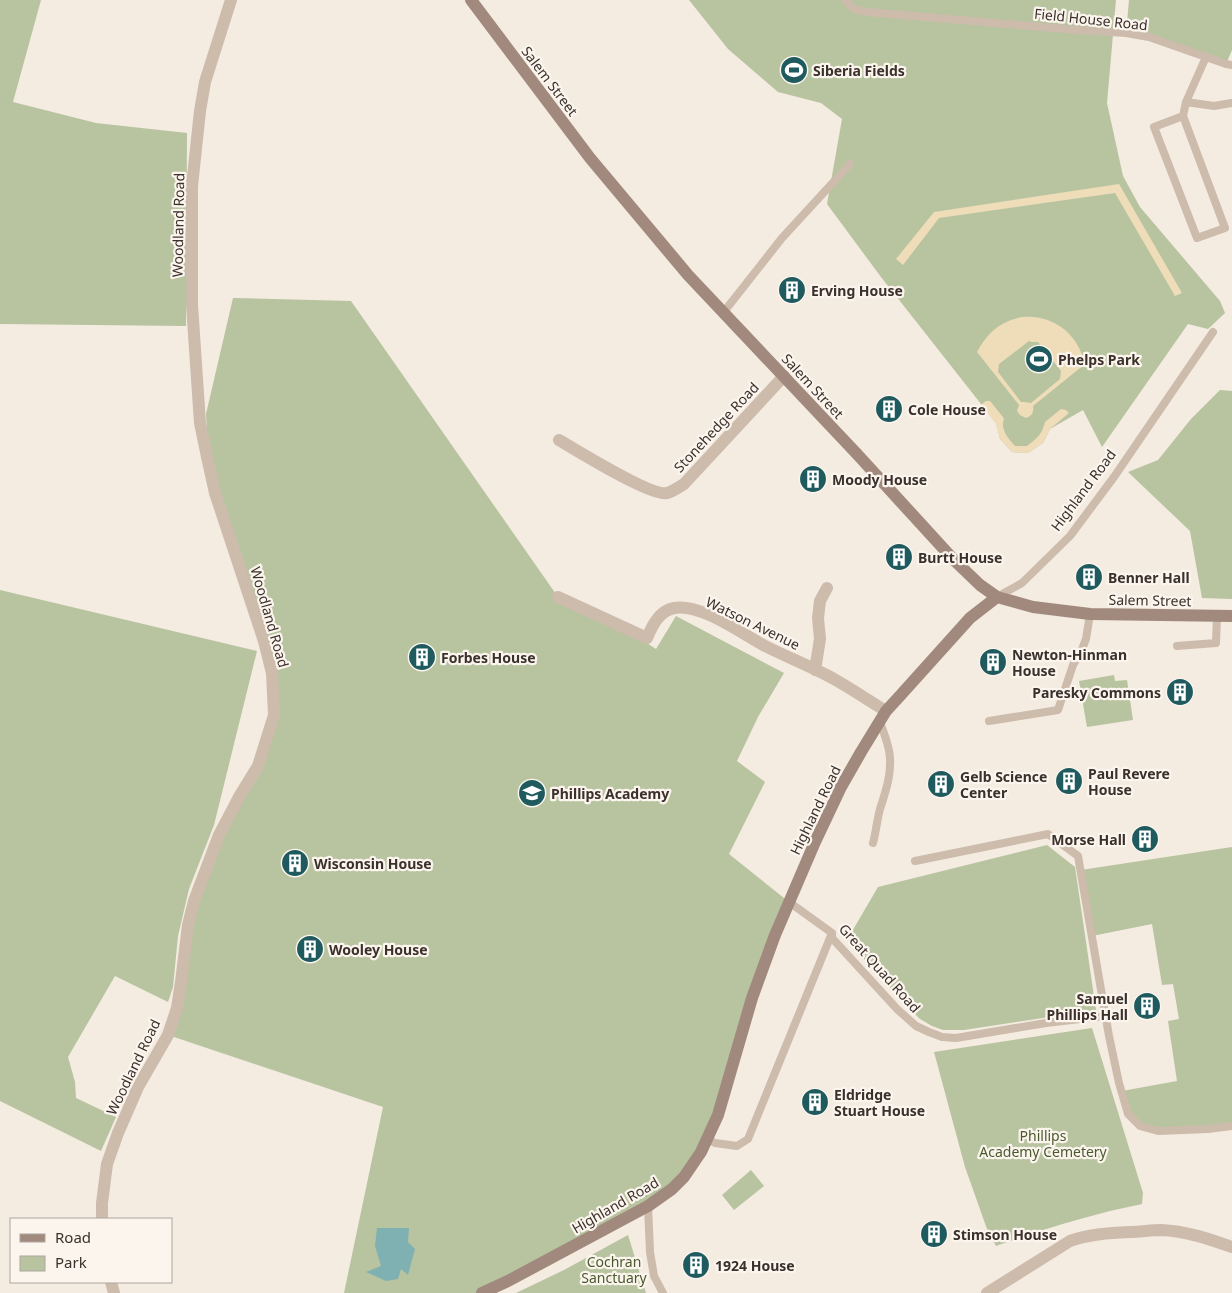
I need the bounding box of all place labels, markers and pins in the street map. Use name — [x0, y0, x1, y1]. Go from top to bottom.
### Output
sports icon: Siberia Fields — [779, 55, 809, 85]
place label: Siberia Fields — [813, 61, 905, 80]
building icon: Erving House — [777, 275, 807, 305]
place label: Erving House — [811, 281, 903, 300]
sports icon: Phelps Park — [1024, 344, 1054, 374]
place label: Phelps Park — [1058, 350, 1140, 369]
building icon: Cole House — [874, 394, 904, 424]
place label: Cole House — [908, 400, 986, 419]
building icon: Moody House — [798, 464, 828, 494]
place label: Moody House — [832, 470, 927, 489]
building icon: Burtt House — [884, 542, 914, 572]
place label: Burtt House — [918, 548, 1002, 567]
building icon: Benner Hall — [1074, 562, 1104, 592]
place label: Benner Hall — [1108, 568, 1190, 587]
building icon: Forbes House — [407, 642, 437, 672]
place label: Newton-Hinman House — [1012, 645, 1127, 680]
building icon: Newton-Hinman House — [978, 647, 1008, 677]
place label: Forbes House — [441, 648, 536, 667]
building icon: Paresky Commons — [1165, 677, 1195, 707]
place label: Paresky Commons — [1032, 683, 1161, 702]
place label: Paul Revere House — [1088, 764, 1170, 799]
building icon: Paul Revere House — [1054, 766, 1084, 796]
place label: Gelb Science Center — [960, 767, 1047, 802]
building icon: Gelb Science Center — [926, 769, 956, 799]
school or university icon: Phillips Academy — [517, 778, 547, 808]
place label: Phillips Academy — [551, 784, 669, 803]
building icon: Morse Hall — [1130, 824, 1160, 854]
place label: Morse Hall — [1051, 830, 1126, 849]
building icon: Wisconsin House — [280, 848, 310, 878]
place label: Wisconsin House — [314, 854, 432, 873]
building icon: Wooley House — [295, 934, 325, 964]
place label: Wooley House — [329, 940, 428, 959]
place label: Samuel Phillips Hall — [1047, 989, 1128, 1024]
building icon: Samuel Phillips Hall — [1132, 991, 1162, 1021]
place label: Eldridge Stuart House — [834, 1085, 925, 1120]
building icon: Eldridge Stuart House — [800, 1087, 830, 1117]
building icon: Stimson House — [919, 1219, 949, 1249]
place label: Stimson House — [953, 1225, 1057, 1244]
building icon: 1924 House — [681, 1250, 711, 1280]
place label: 1924 House — [715, 1256, 795, 1275]

